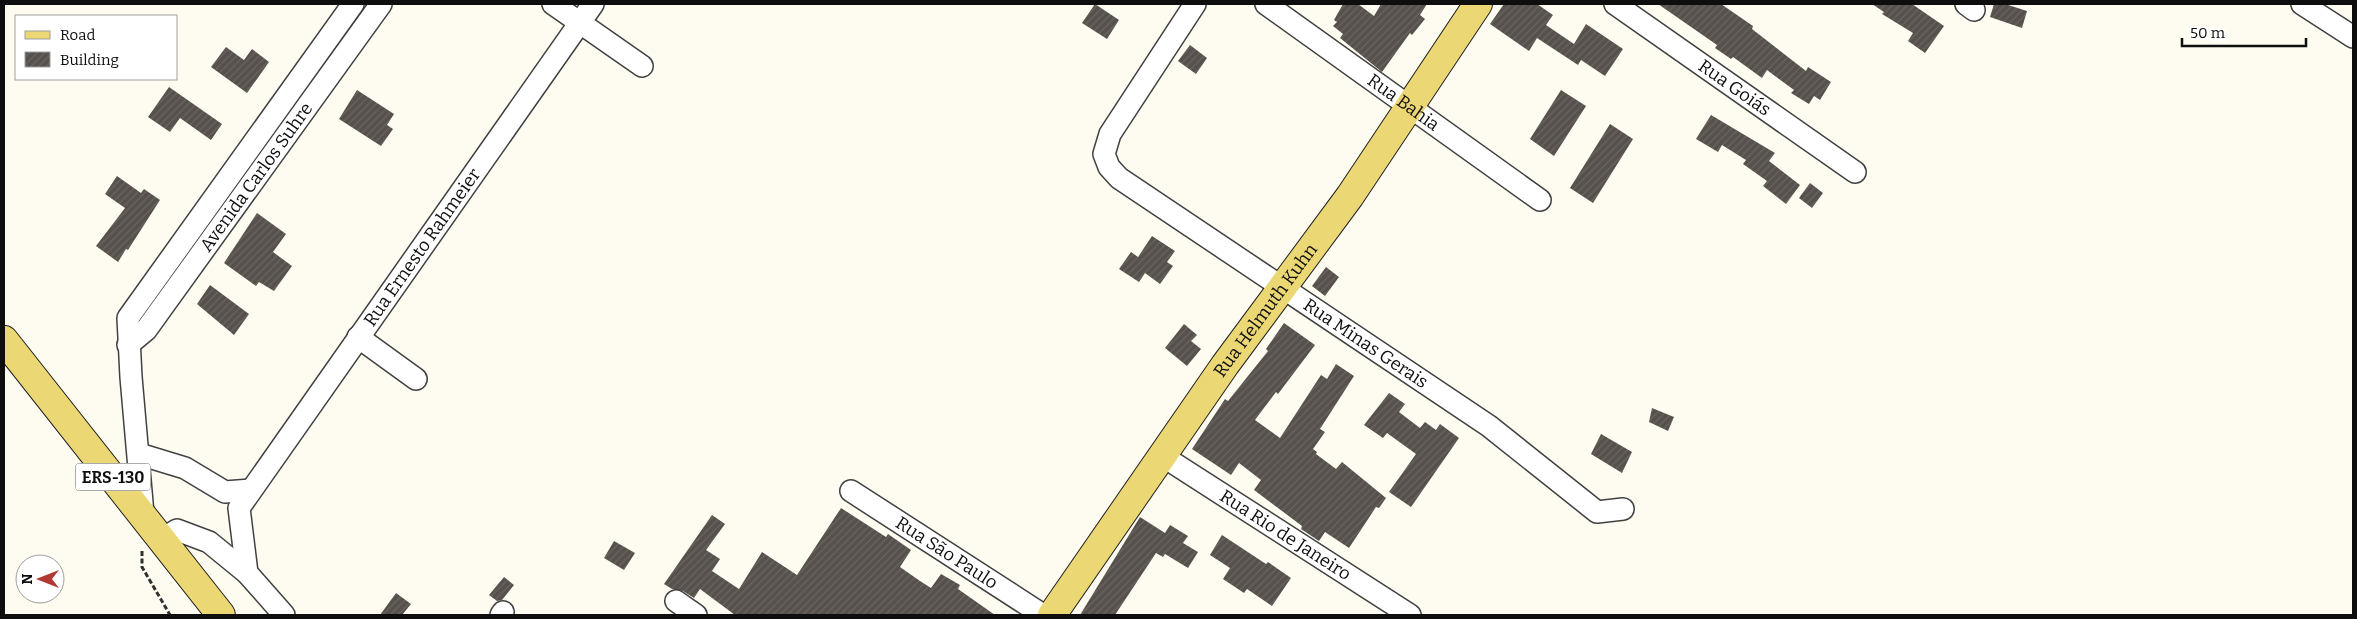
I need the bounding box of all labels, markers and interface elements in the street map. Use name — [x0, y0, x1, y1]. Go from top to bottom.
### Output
legend — [15, 15, 178, 80]
scale bar — [2182, 15, 2306, 47]
text: 50 m — [2190, 24, 2226, 42]
text: Road — [60, 26, 95, 44]
text: Building — [60, 51, 119, 69]
street label: Rua Goiás — [1694, 55, 1775, 121]
street label: Rua Bahia — [1363, 69, 1444, 136]
street label: Avenida Carlos Suhre — [195, 98, 317, 256]
street label: Rua Ernesto Rahmeier — [359, 164, 485, 331]
street label: Rua Helmuth Kuhn — [1209, 239, 1322, 381]
street label: Rua Minas Gerais — [1299, 294, 1432, 393]
road number: ERS-130 — [76, 464, 150, 491]
street label: Rua Rio de Janeiro — [1216, 485, 1355, 585]
street label: Rua São Paulo — [892, 512, 1002, 594]
north arrow — [15, 554, 65, 604]
text: N — [19, 573, 36, 584]

